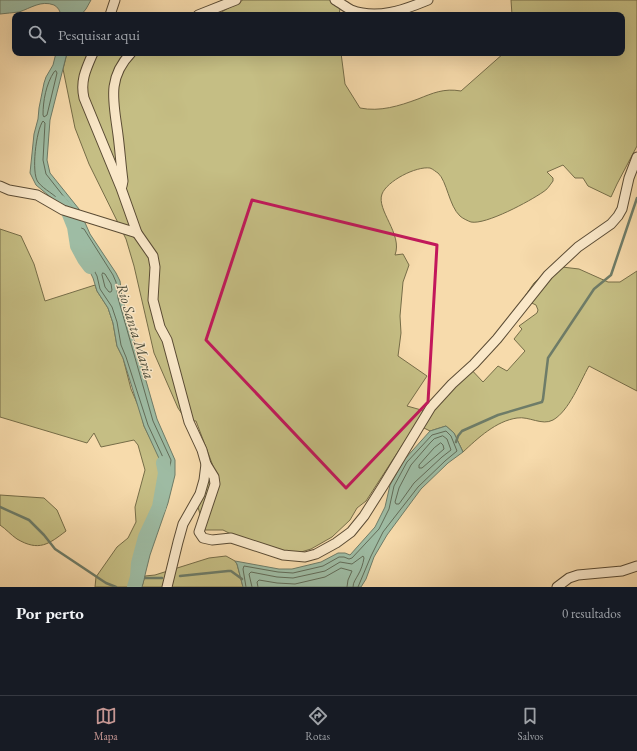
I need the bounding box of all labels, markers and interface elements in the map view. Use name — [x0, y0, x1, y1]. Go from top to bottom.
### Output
search box — [12, 12, 625, 56]
icon: search — [26, 23, 48, 45]
text: Pesquisar aqui — [58, 25, 140, 44]
water label: Rio Santa Maria — [112, 281, 160, 381]
text: Por perto — [16, 602, 84, 624]
text: 0 resultados — [562, 605, 621, 622]
tab: Mapa — [94, 705, 118, 743]
tab: Rotas — [305, 705, 330, 743]
tab: Salvos — [518, 705, 543, 743]

